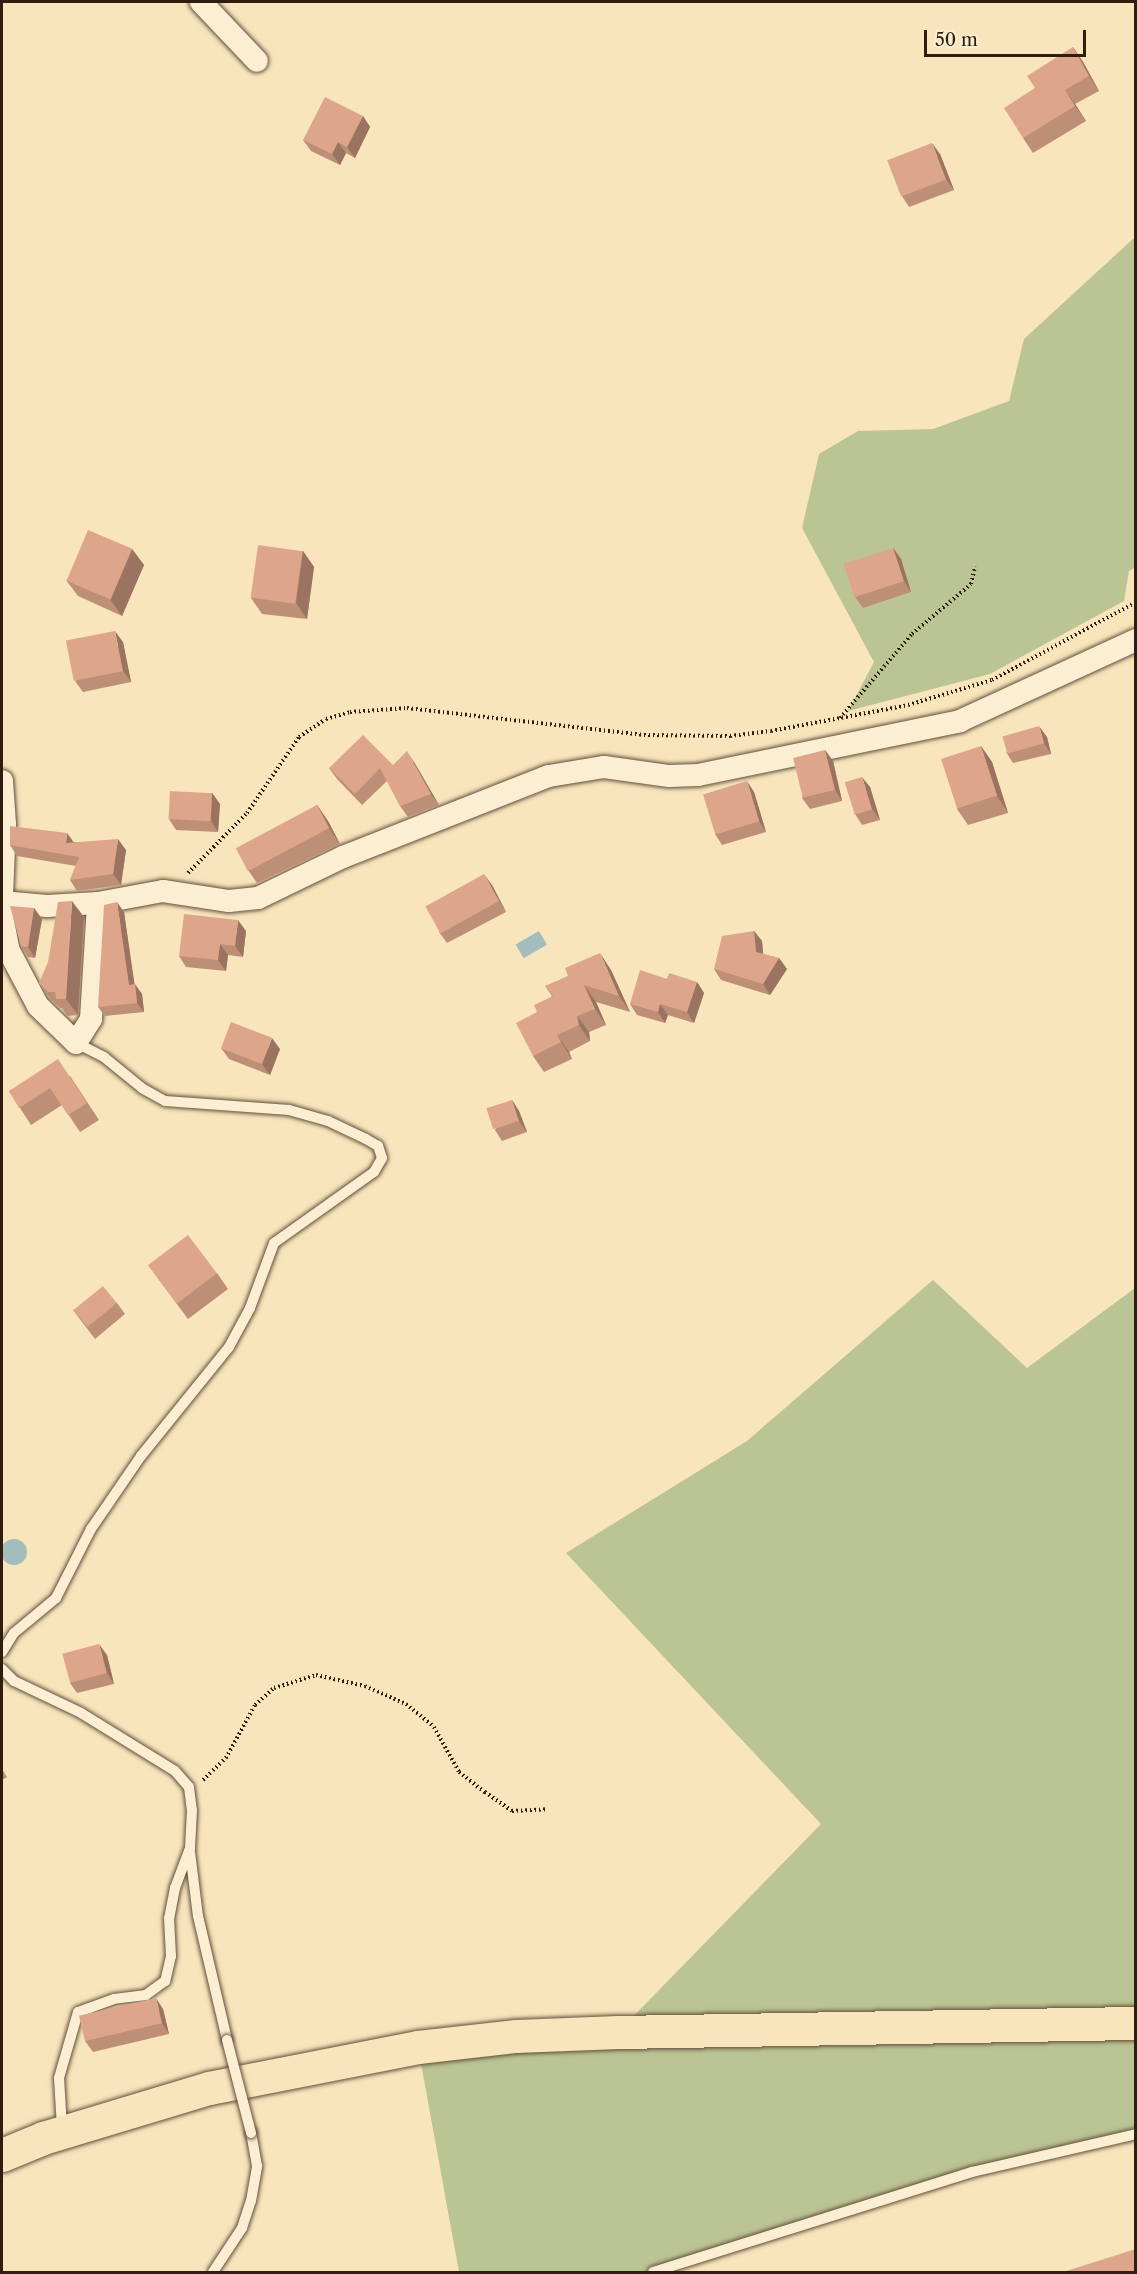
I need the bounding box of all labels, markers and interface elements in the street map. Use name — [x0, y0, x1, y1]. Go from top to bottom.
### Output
scale bar — [927, 18, 1089, 56]
text: 50 m — [935, 29, 978, 51]

